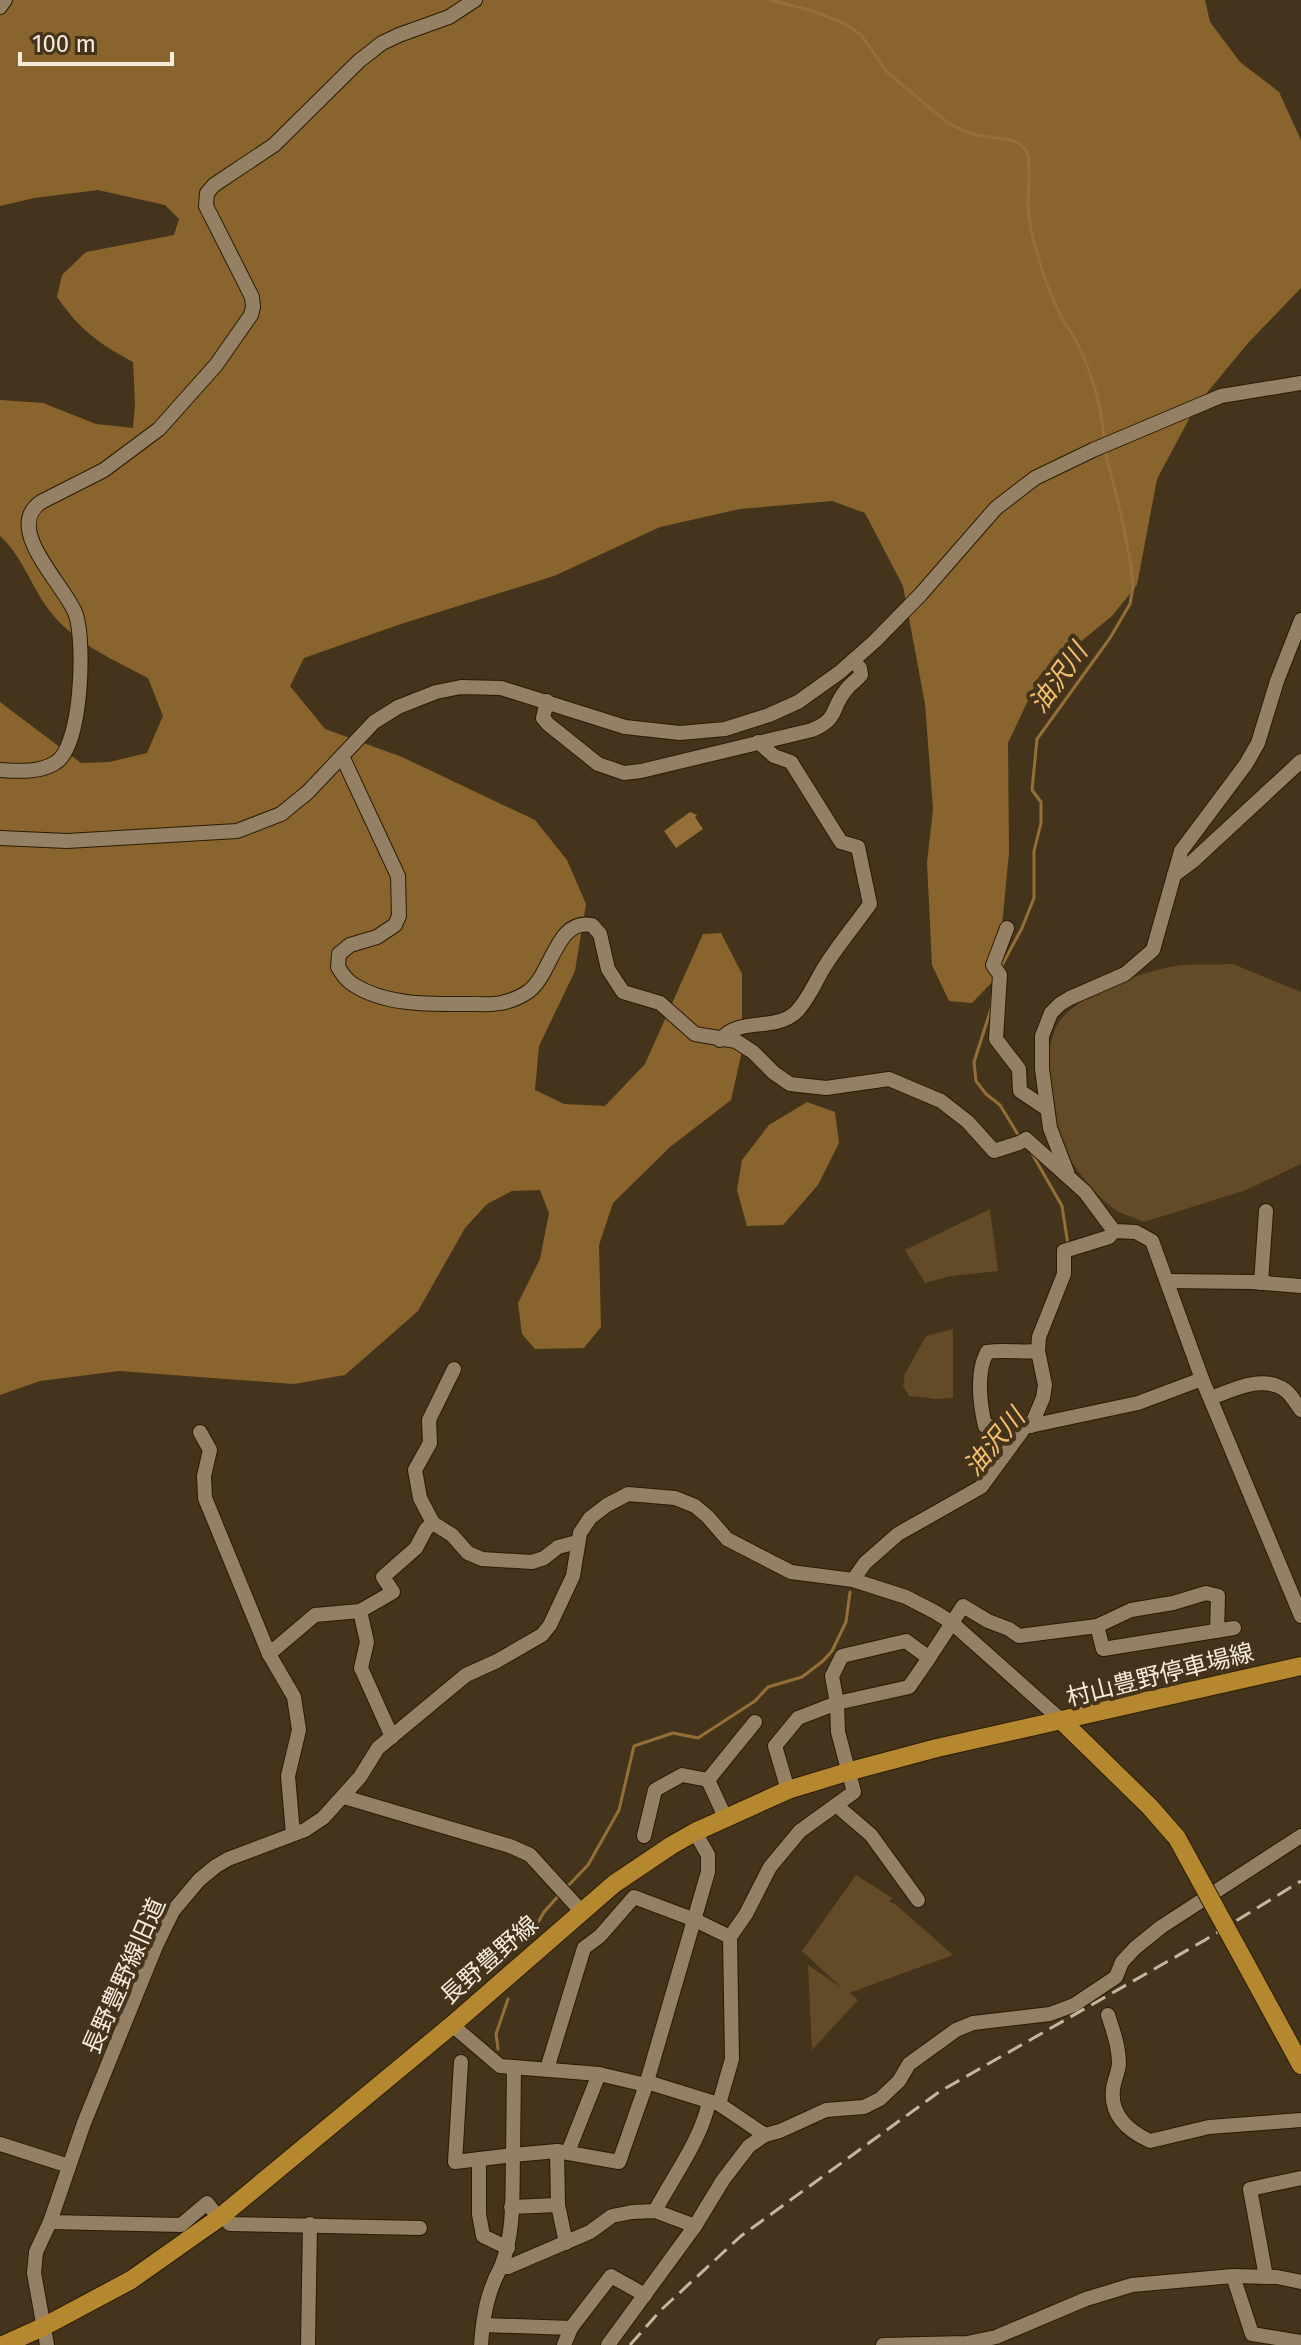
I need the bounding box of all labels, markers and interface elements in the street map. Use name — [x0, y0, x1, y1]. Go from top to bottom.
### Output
scale bar — [20, 16, 172, 66]
text: 100 m — [32, 30, 96, 58]
water label: 油沢川 — [1023, 635, 1096, 719]
water label: 油沢川 — [957, 1400, 1033, 1482]
street label: 村山豊野停車場線 — [1063, 1638, 1257, 1712]
street label: 長野豊野線旧道 — [77, 1894, 171, 2058]
street label: 長野豊野線 — [435, 1910, 543, 2010]

